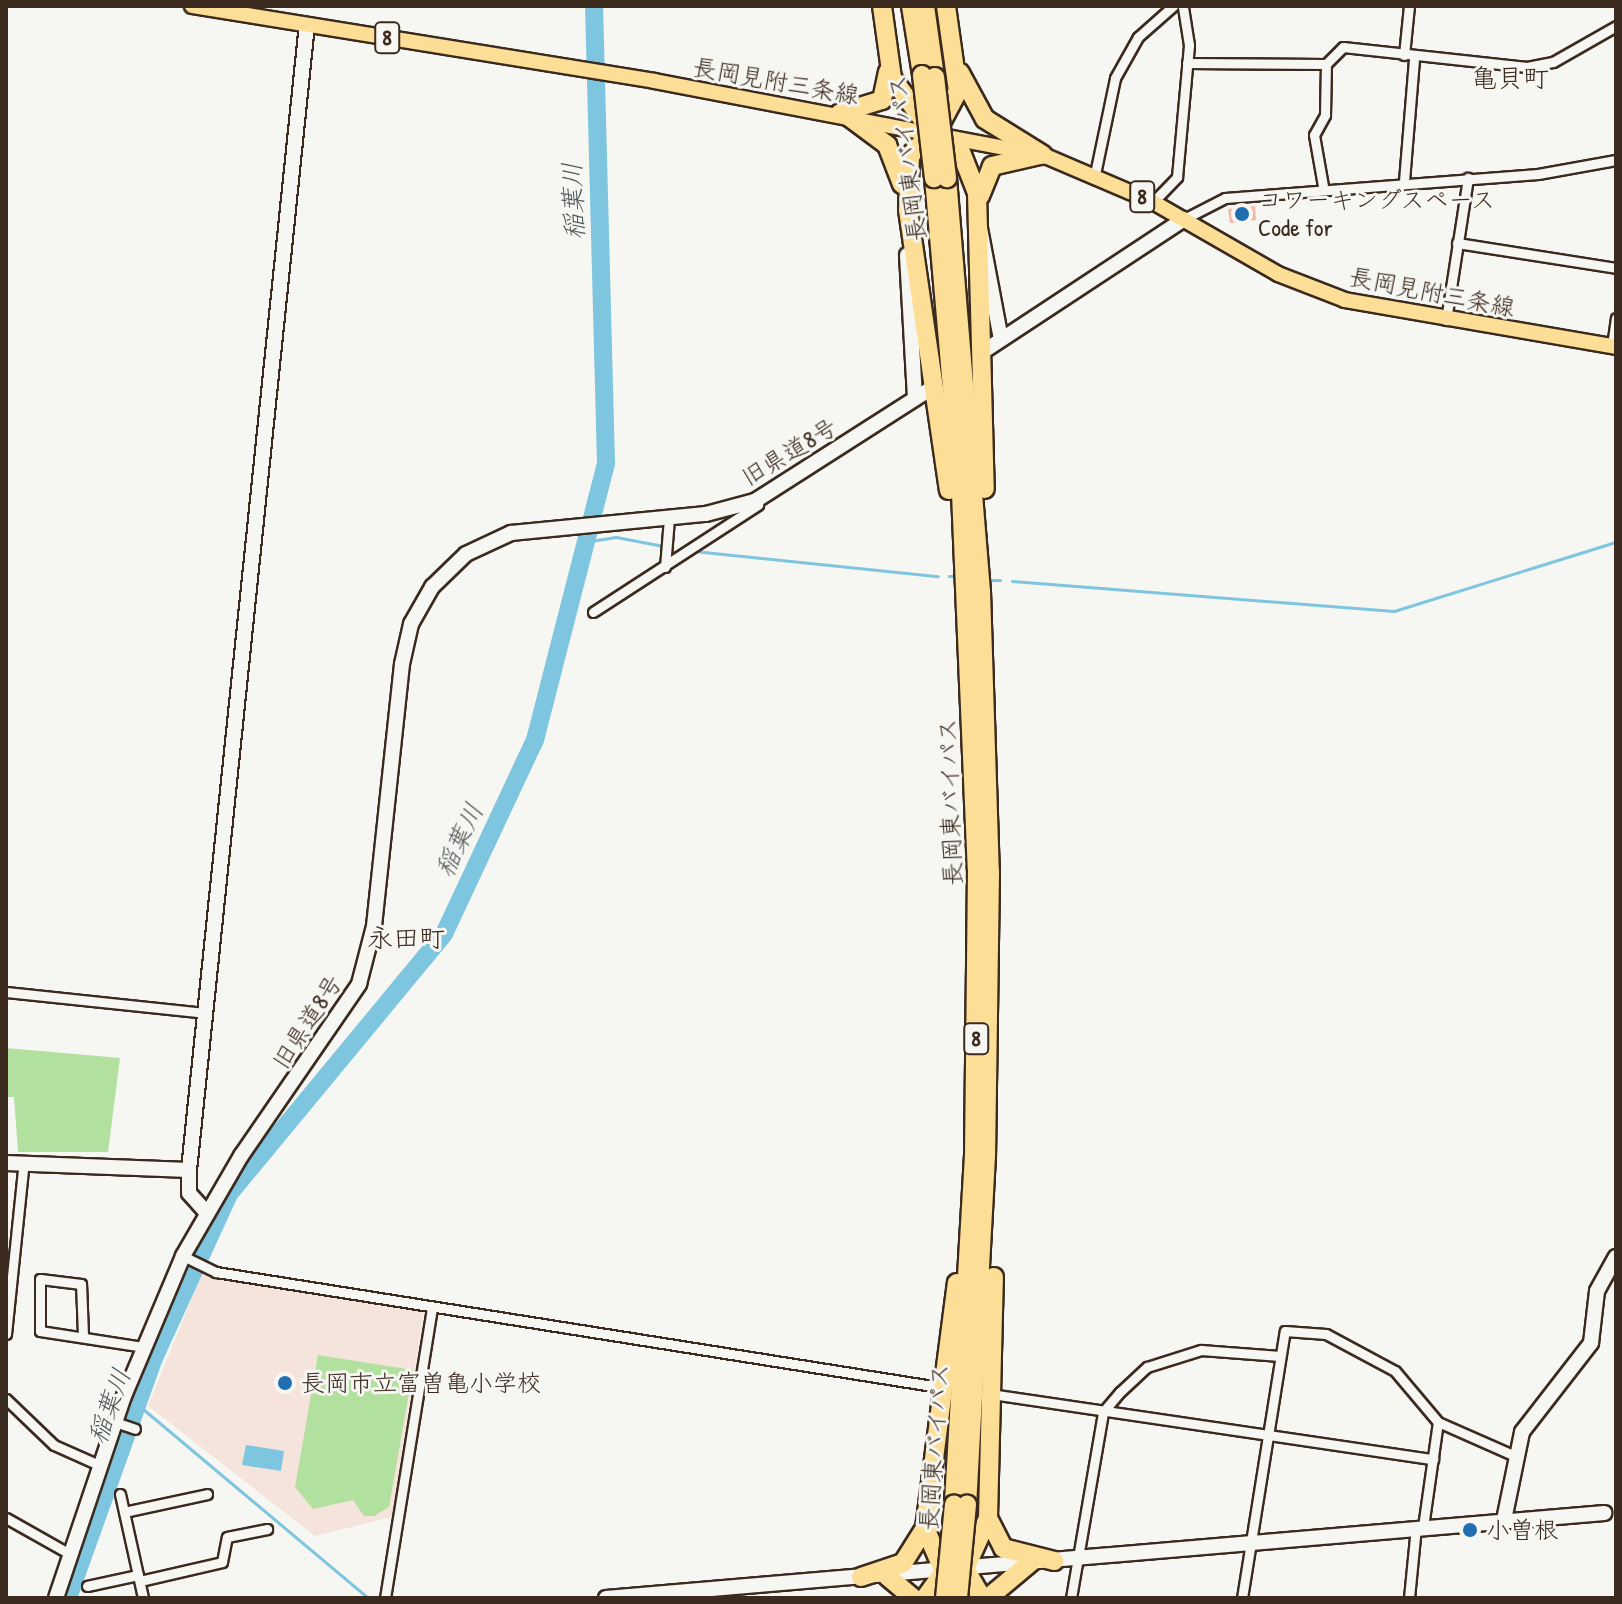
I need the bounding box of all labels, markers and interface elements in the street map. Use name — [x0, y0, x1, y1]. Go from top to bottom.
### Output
road number: 8 — [373, 20, 401, 56]
street label: 長岡見附三条線 — [691, 52, 861, 110]
district label: 亀貝町 — [1471, 62, 1549, 94]
street label: 長岡東バイパス — [882, 73, 932, 243]
water label: 稲葉川 — [556, 161, 590, 241]
road number: 8 — [1128, 179, 1156, 215]
place label: コワーキングスペース Code for — [1258, 186, 1498, 242]
marker: コワーキングスペース Code for — [1233, 205, 1251, 223]
street label: 長岡見附三条線 — [1347, 262, 1517, 322]
street label: 旧県道8号 — [736, 412, 842, 492]
street label: 長岡東バイパス — [933, 718, 967, 886]
water label: 稲葉川 — [428, 798, 490, 882]
district label: 永田町 — [367, 922, 445, 954]
street label: 旧県道8号 — [266, 970, 348, 1074]
road number: 8 — [962, 1021, 990, 1057]
street label: 長岡東バイパス — [914, 1362, 954, 1532]
water label: 稲葉川 — [81, 1364, 137, 1448]
place label: 長岡市立富曽亀小学校 — [301, 1369, 541, 1397]
marker: 長岡市立富曽亀小学校 — [276, 1374, 294, 1392]
place label: 小曽根 — [1486, 1516, 1558, 1544]
marker: 小曽根 — [1461, 1521, 1479, 1539]

